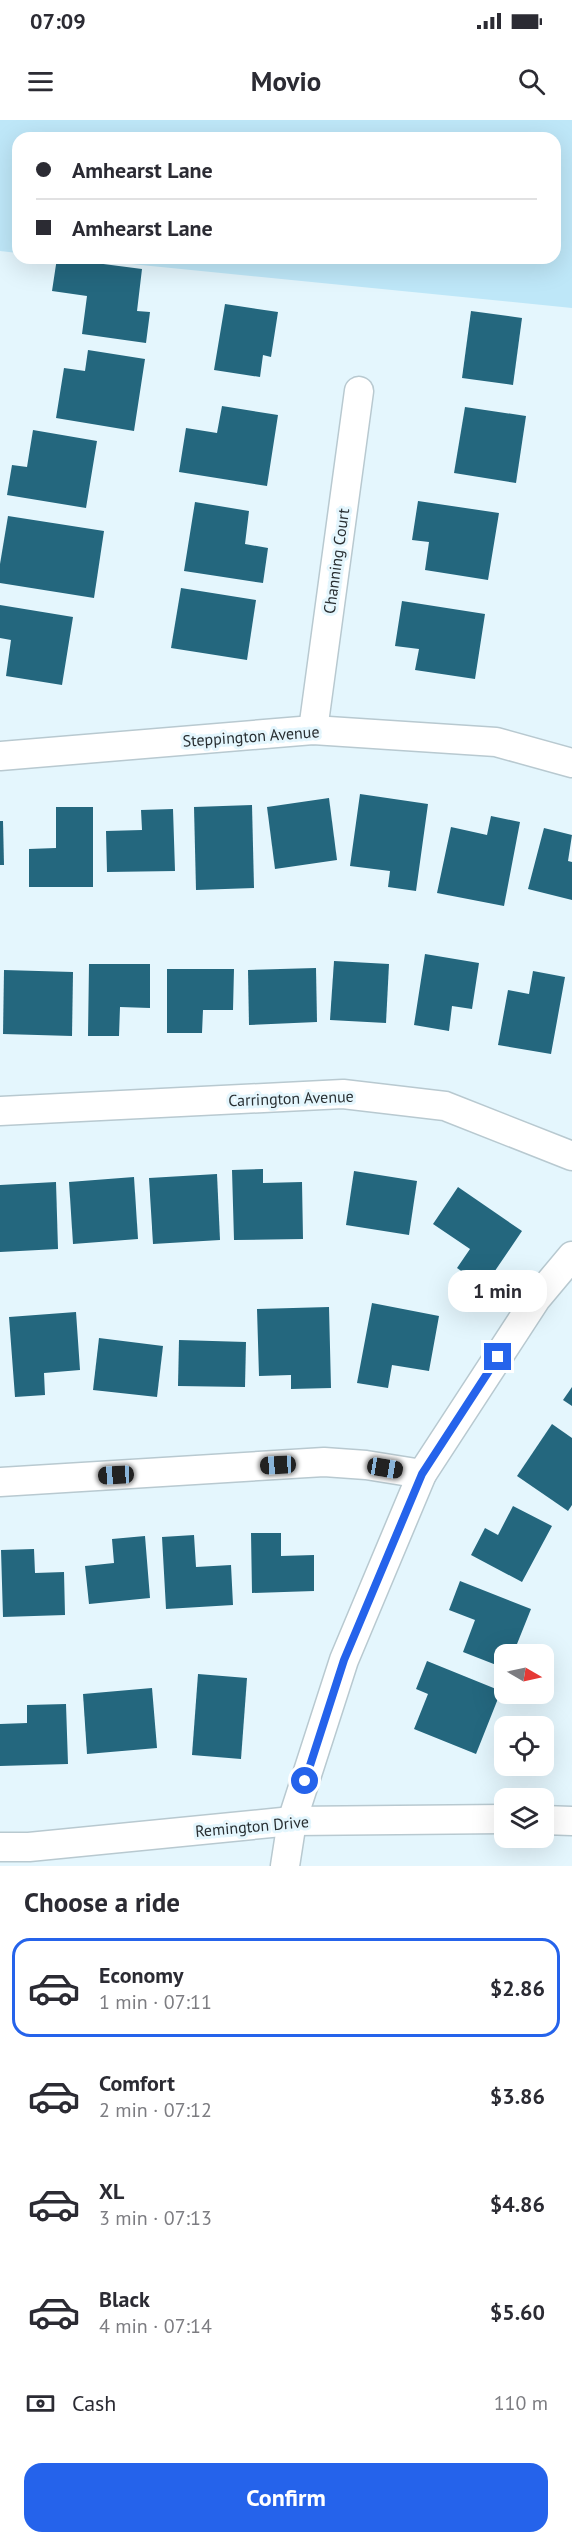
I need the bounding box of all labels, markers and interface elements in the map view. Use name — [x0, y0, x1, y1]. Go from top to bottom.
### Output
text: 07:09 — [30, 7, 86, 35]
text: Movio — [251, 64, 321, 98]
icon: menu — [24, 65, 57, 98]
icon: search — [515, 65, 548, 98]
text: Amhearst Lane — [72, 156, 213, 184]
text: Amhearst Lane — [72, 214, 213, 242]
street label: Channing Court — [319, 506, 353, 615]
street label: Steppington Avenue — [182, 721, 320, 751]
street label: Carrington Avenue — [228, 1086, 354, 1110]
callout: 1 min — [448, 1270, 548, 1312]
text: 1 min — [473, 1278, 522, 1304]
route end — [484, 1343, 511, 1370]
car — [260, 1455, 296, 1475]
car — [366, 1456, 404, 1480]
car — [98, 1465, 134, 1485]
north arrow — [494, 1644, 554, 1704]
map controls — [494, 1644, 554, 1848]
button: locate — [494, 1716, 554, 1776]
route start — [291, 1767, 318, 1794]
button: layers — [494, 1788, 554, 1848]
street label: Remington Drive — [194, 1811, 310, 1841]
text: Choose a ride — [24, 1885, 180, 1919]
icon: car — [27, 1961, 81, 2015]
text: Economy — [99, 1961, 183, 1989]
text: $2.86 — [490, 1974, 545, 2002]
text: 1 min · 07:11 — [99, 1989, 212, 2015]
icon: car — [27, 2069, 81, 2123]
text: Comfort — [99, 2069, 175, 2097]
text: $3.86 — [490, 2082, 545, 2110]
text: 2 min · 07:12 — [99, 2097, 212, 2123]
icon: car — [27, 2177, 81, 2231]
text: XL — [99, 2177, 124, 2205]
text: $4.86 — [490, 2190, 545, 2218]
text: 3 min · 07:13 — [99, 2205, 212, 2231]
icon: car — [27, 2285, 81, 2339]
text: Black — [99, 2285, 150, 2313]
text: $5.60 — [490, 2298, 545, 2326]
text: 4 min · 07:14 — [99, 2313, 212, 2339]
icon: cash — [24, 2387, 57, 2420]
text: Cash — [72, 2389, 116, 2417]
text: 110 m — [494, 2390, 548, 2416]
button: Confirm — [24, 2463, 548, 2532]

